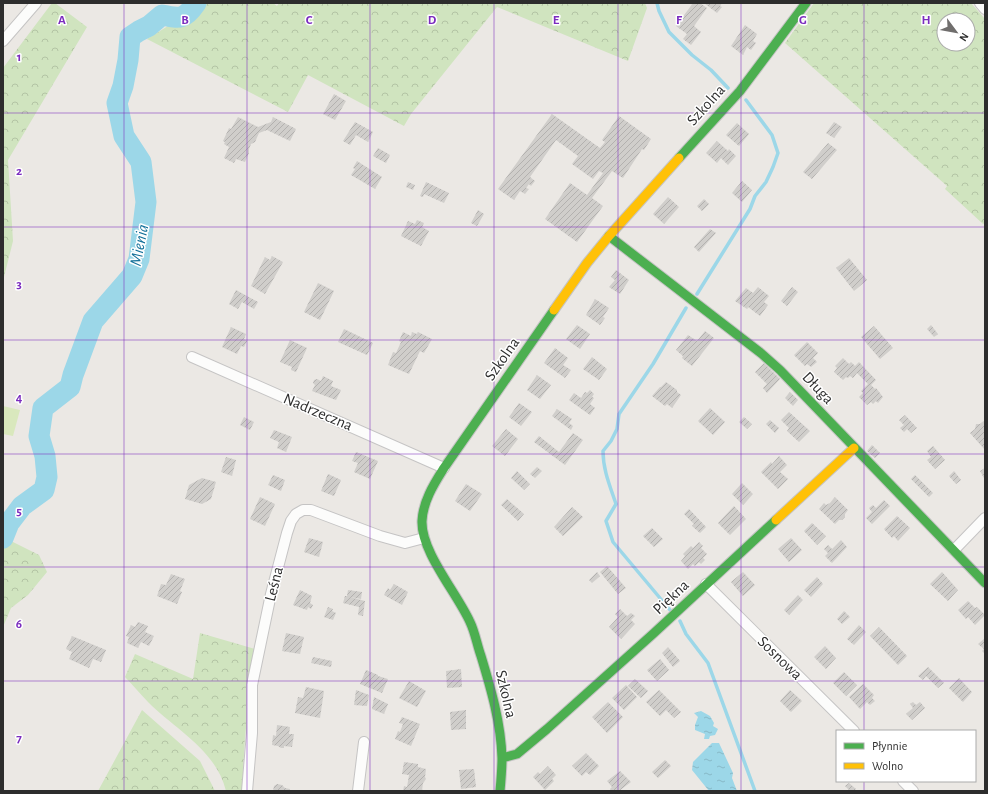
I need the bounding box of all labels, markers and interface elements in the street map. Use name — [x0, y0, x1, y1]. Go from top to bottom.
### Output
north arrow — [936, 12, 976, 52]
text: A — [58, 14, 66, 27]
text: B — [181, 14, 189, 27]
text: C — [306, 14, 313, 27]
text: D — [428, 14, 437, 27]
text: E — [553, 14, 560, 27]
text: F — [676, 14, 683, 27]
text: G — [799, 14, 807, 27]
text: H — [921, 14, 931, 27]
text: N — [957, 31, 971, 43]
text: 1 — [17, 51, 21, 64]
street label: Szkolna — [684, 82, 728, 128]
text: 2 — [16, 165, 22, 178]
water label: Mienia — [127, 223, 151, 267]
text: 3 — [16, 278, 22, 291]
street label: Szkolna — [481, 334, 523, 384]
street label: Długa — [799, 369, 837, 407]
street label: Nadrzeczna — [281, 390, 355, 434]
text: 4 — [16, 392, 23, 405]
text: 5 — [16, 505, 22, 518]
street label: Leśna — [262, 565, 286, 603]
street label: Piękna — [650, 577, 692, 617]
text: 6 — [16, 618, 22, 631]
street label: Sosnowa — [755, 633, 805, 683]
street label: Szkolna — [493, 669, 519, 719]
legend — [836, 730, 976, 782]
text: 7 — [16, 732, 22, 745]
text: Płynnie — [872, 740, 907, 753]
text: Wolno — [872, 760, 903, 772]

